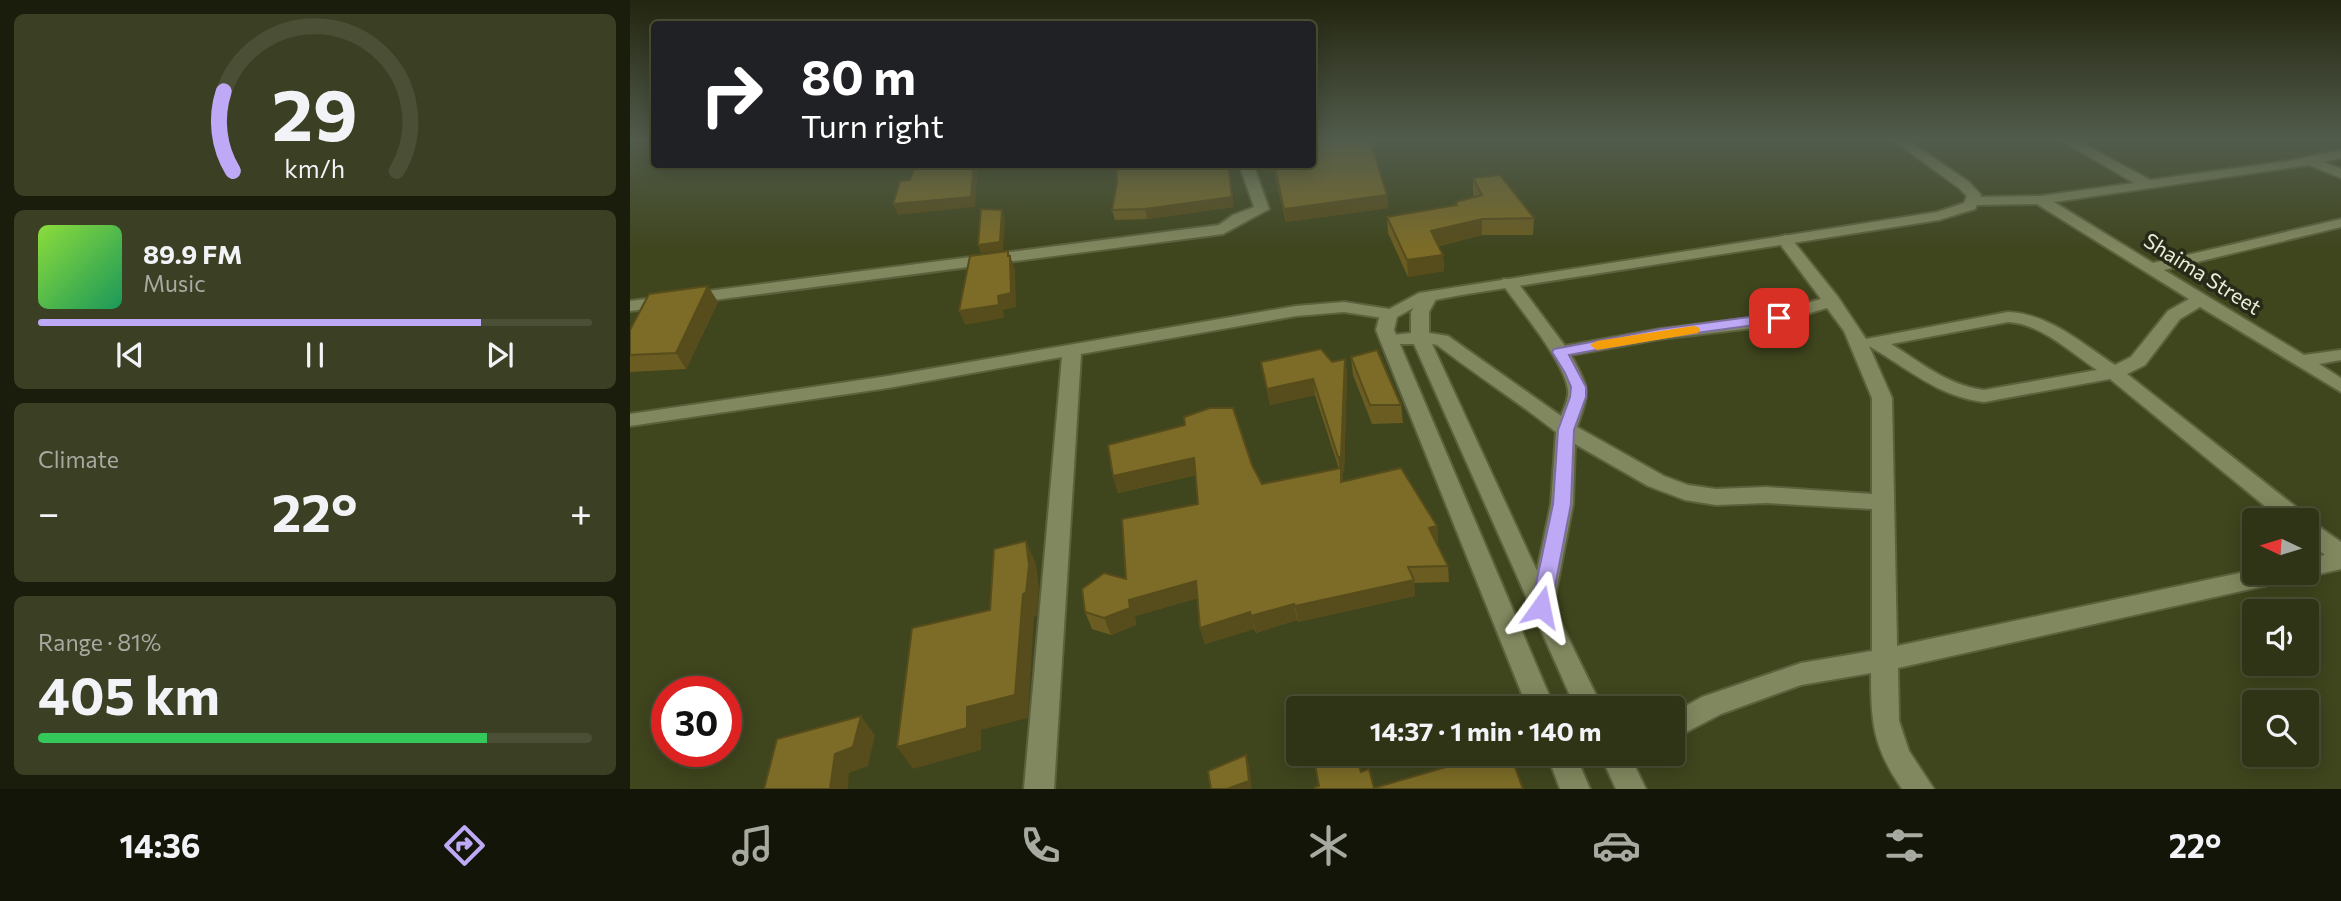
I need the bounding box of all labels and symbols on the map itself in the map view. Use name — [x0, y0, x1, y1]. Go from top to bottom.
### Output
street label: Shaima Street — [2140, 227, 2266, 319]
pin — [1749, 288, 1809, 348]
north arrow — [2242, 508, 2319, 584]
position arrow — [1504, 570, 1578, 644]
speed limit sign: 30 — [651, 676, 742, 767]

